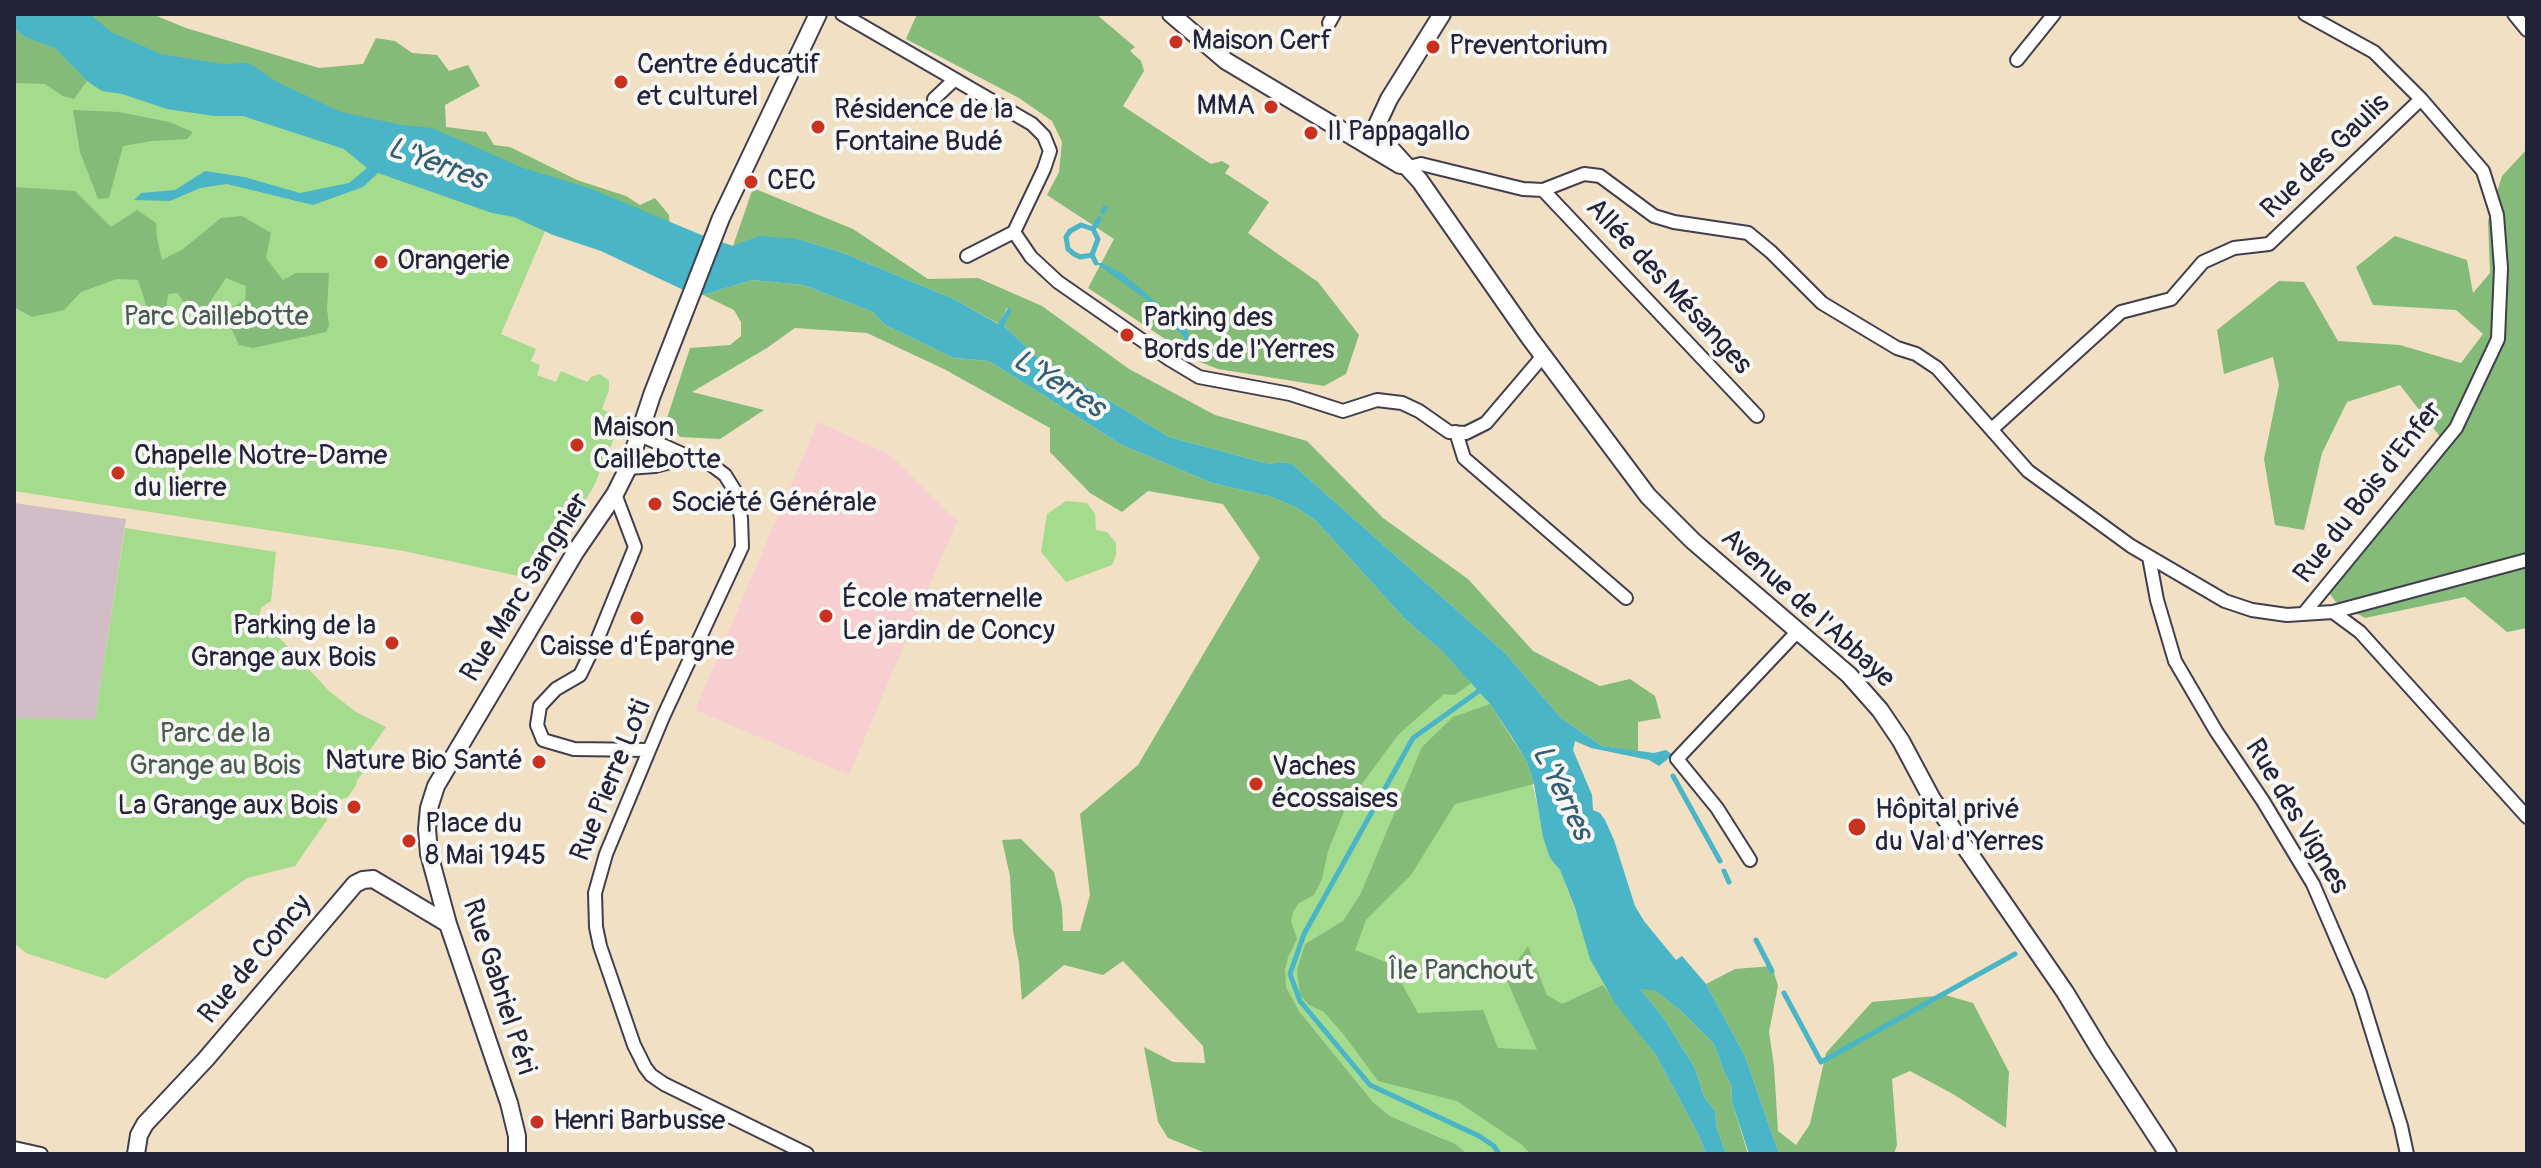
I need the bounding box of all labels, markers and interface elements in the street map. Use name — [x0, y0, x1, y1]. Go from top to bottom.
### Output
place label: Maison Cerf — [1192, 25, 1332, 59]
place label: Preventorium — [1449, 30, 1608, 64]
marker: Maison Cerf — [1167, 33, 1185, 51]
marker: Preventorium — [1424, 38, 1442, 56]
place label: Centre éducatif et culturel — [637, 49, 820, 115]
marker: Centre éducatif et culturel — [612, 73, 630, 91]
street label: Rue des Gaulis — [2255, 87, 2397, 227]
place label: MMA — [1197, 90, 1255, 124]
place label: Résidence de la Fontaine Budé — [834, 94, 1013, 160]
marker: MMA — [1262, 98, 1280, 116]
place label: Il Pappagallo — [1327, 116, 1470, 150]
marker: Résidence de la Fontaine Budé — [809, 118, 827, 136]
marker: Il Pappagallo — [1302, 124, 1320, 142]
water label: L'Yerres — [382, 131, 490, 199]
place label: CEC — [767, 165, 816, 199]
marker: CEC — [742, 173, 760, 191]
street label: Allée des Mésanges — [1578, 192, 1758, 382]
place label: Orangerie — [397, 245, 509, 279]
marker: Orangerie — [372, 253, 390, 271]
park label: Parc Caillebotte — [123, 301, 309, 335]
place label: Parking des Bords de l'Yerres — [1143, 302, 1334, 368]
marker: Parking des Bords de l'Yerres — [1118, 326, 1136, 344]
water label: L'Yerres — [1006, 343, 1110, 427]
street label: Rue du Bois d'Enfer — [2288, 395, 2450, 591]
place label: Maison Caillebotte — [593, 412, 721, 478]
marker: Maison Caillebotte — [568, 436, 586, 454]
place label: Chapelle Notre-Dame du lierre — [134, 440, 387, 506]
marker: Chapelle Notre-Dame du lierre — [109, 464, 127, 482]
street label: Rue Marc Sangnier — [454, 487, 598, 689]
place label: Société Générale — [671, 487, 876, 521]
marker: Société Générale — [646, 495, 664, 513]
street label: Avenue de l'Abbaye — [1713, 522, 1901, 696]
place label: École maternelle Le jardin de Concy — [842, 583, 1055, 649]
marker: École maternelle Le jardin de Concy — [817, 607, 835, 625]
marker: Caisse d'Épargne — [628, 609, 646, 627]
place label: Parking de la Grange aux Bois — [190, 610, 376, 676]
place label: Caisse d'Épargne — [539, 631, 735, 665]
marker: Parking de la Grange aux Bois — [383, 634, 401, 652]
street label: Rue Pierre Loti — [564, 696, 660, 866]
park label: Parc de la Grange au Bois — [129, 718, 301, 784]
street label: Rue des Vignes — [2237, 734, 2355, 900]
water label: L'Yerres — [1523, 740, 1599, 846]
place label: Nature Bio Santé — [325, 745, 523, 779]
place label: Vaches écossaises — [1272, 751, 1398, 817]
marker: Nature Bio Santé — [530, 753, 548, 771]
marker: Vaches écossaises — [1247, 775, 1265, 793]
place label: La Grange aux Bois — [118, 790, 338, 824]
place label: Hôpital privé du Val d'Yerres — [1875, 794, 2043, 860]
marker: La Grange aux Bois — [345, 798, 363, 816]
place label: Place du 8 Mai 1945 — [425, 808, 546, 874]
marker: Hôpital privé du Val d'Yerres — [1846, 816, 1868, 838]
marker: Place du 8 Mai 1945 — [400, 832, 418, 850]
street label: Rue de Concy — [192, 889, 320, 1031]
street label: Rue Gabriel Péri — [454, 895, 542, 1079]
park label: Île Panchout — [1388, 955, 1534, 989]
place label: Henri Barbusse — [553, 1105, 725, 1139]
marker: Henri Barbusse — [528, 1113, 546, 1131]

